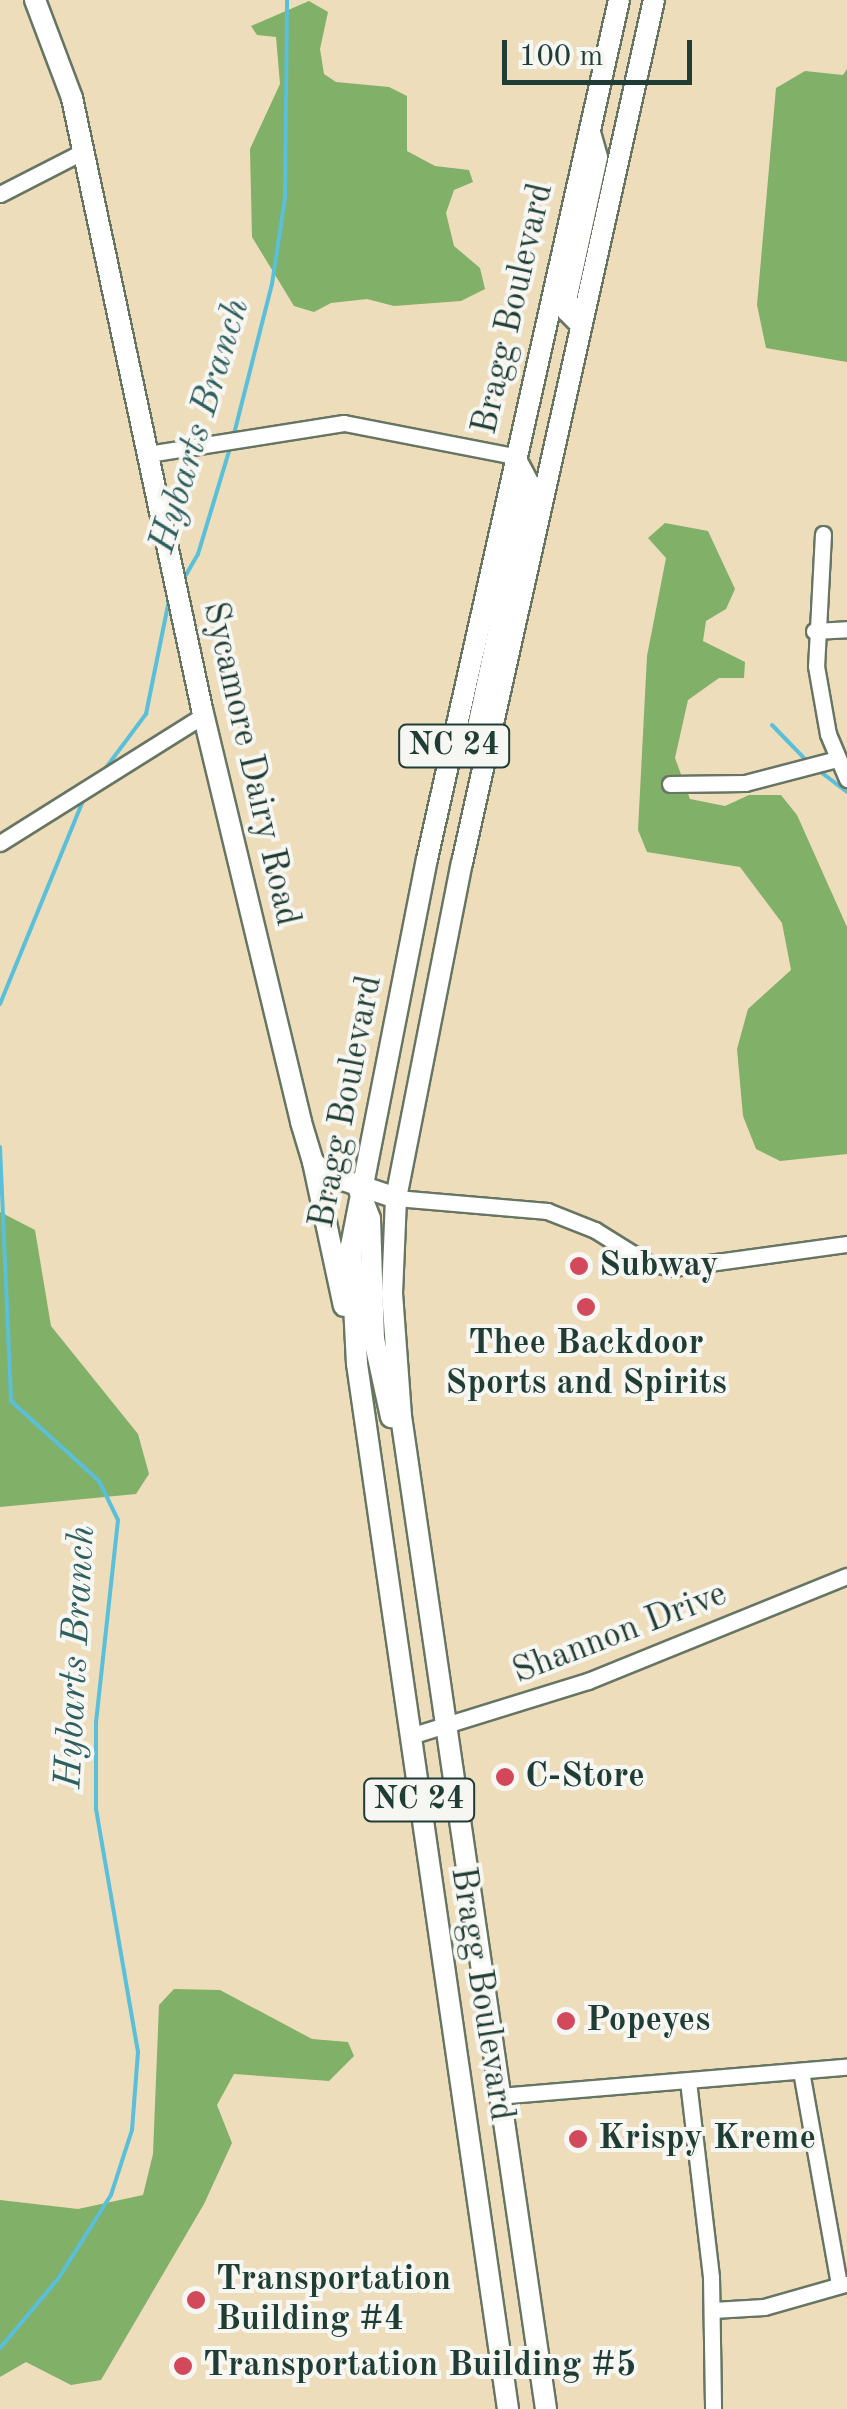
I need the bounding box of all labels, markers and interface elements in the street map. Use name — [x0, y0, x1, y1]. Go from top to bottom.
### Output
scale bar — [507, 20, 697, 82]
text: 100 m — [519, 42, 603, 72]
street label: Bragg Boulevard — [465, 179, 563, 439]
water label: Hybarts Branch — [141, 293, 261, 559]
street label: Sycamore Dairy Road — [192, 598, 308, 930]
road number: NC 24 — [396, 719, 512, 773]
street label: Bragg Boulevard — [302, 972, 392, 1232]
place label: Subway — [599, 1245, 719, 1287]
marker: Subway — [568, 1255, 590, 1277]
marker: Thee Backdoor Sports and Spirits — [575, 1296, 597, 1318]
place label: Thee Backdoor Sports and Spirits — [445, 1323, 727, 1405]
water label: Hybarts Branch — [47, 1524, 107, 1790]
street label: Shannon Drive — [507, 1574, 733, 1694]
place label: C-Store — [525, 1756, 645, 1798]
marker: C-Store — [494, 1766, 516, 1788]
road number: NC 24 — [362, 1773, 476, 1827]
street label: Bragg Boulevard — [440, 1864, 522, 2124]
place label: Popeyes — [586, 2000, 710, 2042]
marker: Popeyes — [555, 2010, 577, 2032]
place label: Krispy Kreme — [598, 2118, 816, 2160]
marker: Krispy Kreme — [567, 2128, 589, 2150]
place label: Transportation Building #4 — [216, 2259, 451, 2341]
marker: Transportation Building #4 — [185, 2289, 207, 2311]
place label: Transportation Building #5 — [203, 2345, 636, 2387]
marker: Transportation Building #5 — [172, 2355, 194, 2377]

